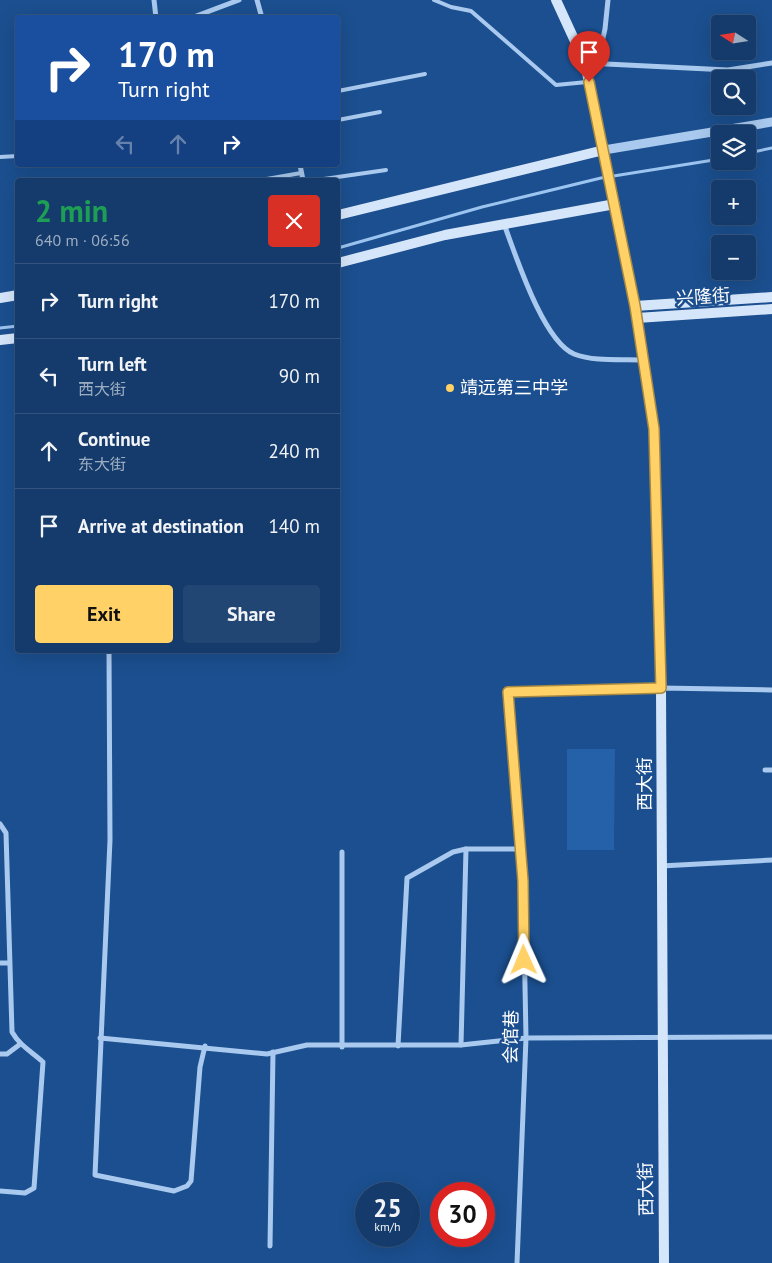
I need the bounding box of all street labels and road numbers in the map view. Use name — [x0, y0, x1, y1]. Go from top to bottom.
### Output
street label: 兴隆街 — [675, 283, 731, 310]
street label: 西大街 — [633, 757, 656, 811]
street label: 会馆巷 — [499, 1010, 522, 1064]
street label: 西大街 — [634, 1162, 657, 1216]

